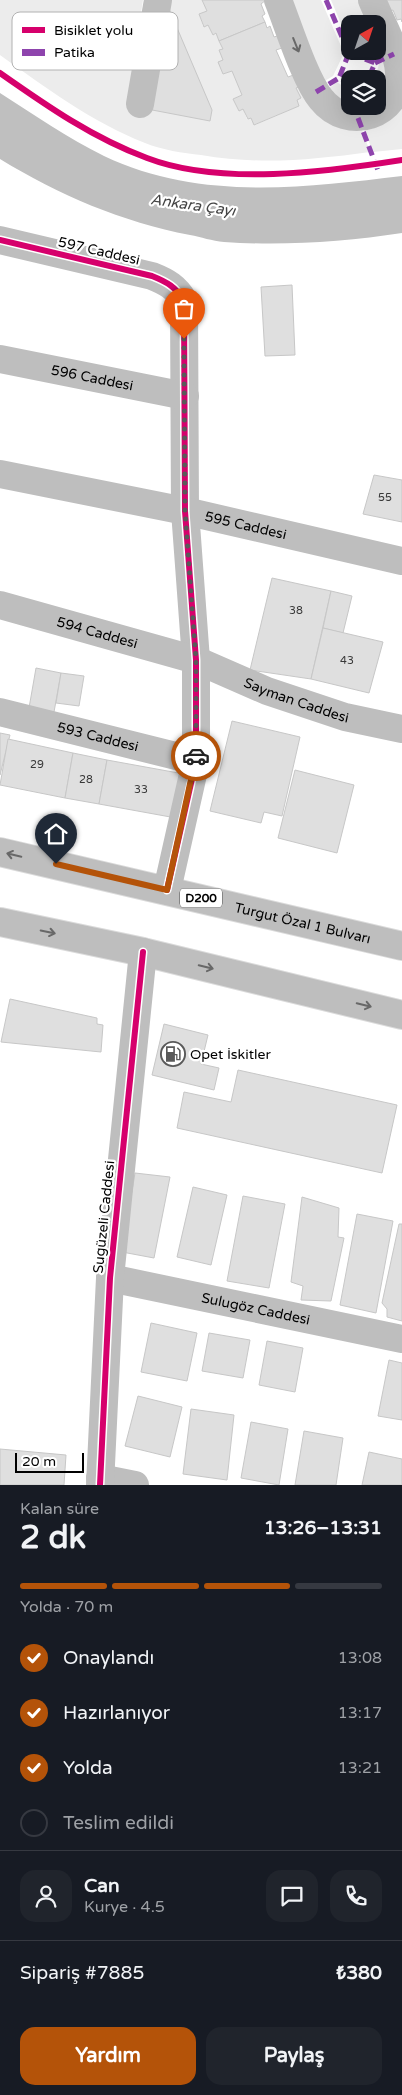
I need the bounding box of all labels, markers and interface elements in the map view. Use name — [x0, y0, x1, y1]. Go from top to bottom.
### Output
legend — [12, 12, 178, 70]
north arrow — [341, 15, 386, 60]
map controls — [341, 15, 386, 115]
text: Bisiklet yolu — [54, 22, 133, 39]
one-way arrow — [292, 37, 302, 52]
text: Patika — [54, 44, 95, 61]
button: layers — [341, 70, 386, 115]
water label: Ankara Çayı — [150, 190, 238, 220]
street label: 597 Caddesi — [56, 233, 142, 269]
pin — [163, 288, 205, 339]
icon: bag — [170, 295, 198, 323]
street label: 596 Caddesi — [50, 361, 135, 394]
house number: 55 — [378, 491, 392, 504]
street label: 595 Caddesi — [203, 507, 288, 543]
house number: 38 — [289, 604, 303, 617]
street label: 594 Caddesi — [55, 613, 140, 652]
house number: 43 — [340, 654, 354, 667]
street label: Sayman Caddesi — [241, 674, 351, 726]
street label: 593 Caddesi — [55, 718, 141, 755]
courier — [171, 731, 221, 781]
icon: car — [182, 742, 210, 770]
house number: 29 — [30, 758, 44, 771]
house number: 28 — [79, 773, 93, 786]
house number: 33 — [134, 783, 148, 796]
pin — [35, 813, 77, 864]
icon: home — [42, 820, 70, 848]
one-way arrow — [6, 850, 22, 859]
road number: D200 — [180, 888, 222, 908]
street label: Turgut Özal 1 Bulvarı — [233, 899, 373, 947]
one-way arrow — [39, 928, 55, 937]
one-way arrow — [198, 963, 214, 972]
one-way arrow — [356, 1001, 372, 1011]
fuel station icon: Opet İskitler — [160, 1041, 186, 1067]
place label: Opet İskitler — [190, 1046, 271, 1063]
street label: Sugüzeli Caddesi — [90, 1160, 118, 1274]
street label: Sulugöz Caddesi — [200, 1289, 312, 1328]
scale bar — [15, 1450, 84, 1473]
text: 20 m — [22, 1453, 56, 1470]
text: Kalan süre — [20, 1499, 99, 1519]
text: 13:26–13:31 — [264, 1517, 382, 1539]
text: 2 dk — [20, 1519, 86, 1557]
text: Yolda · 70 m — [20, 1597, 113, 1617]
icon: check — [20, 1644, 48, 1672]
text: Onaylandı — [63, 1647, 154, 1669]
text: 13:08 — [338, 1648, 382, 1668]
icon: check — [20, 1699, 48, 1727]
text: Hazırlanıyor — [63, 1702, 170, 1724]
text: 13:17 — [338, 1703, 382, 1723]
icon: check — [20, 1754, 48, 1782]
text: Yolda — [63, 1757, 113, 1779]
text: 13:21 — [338, 1758, 382, 1778]
text: Teslim edildi — [63, 1812, 174, 1834]
button: person — [20, 1870, 72, 1922]
button: chat — [266, 1870, 318, 1922]
button: phone — [330, 1870, 382, 1922]
text: Can — [84, 1875, 119, 1897]
text: Kurye · 4.5 — [84, 1897, 165, 1917]
text: Sipariş #7885 — [20, 1962, 144, 1984]
text: ₺380 — [336, 1962, 382, 1984]
button: Yardım — [20, 2027, 196, 2085]
button: Paylaş — [206, 2027, 382, 2085]

